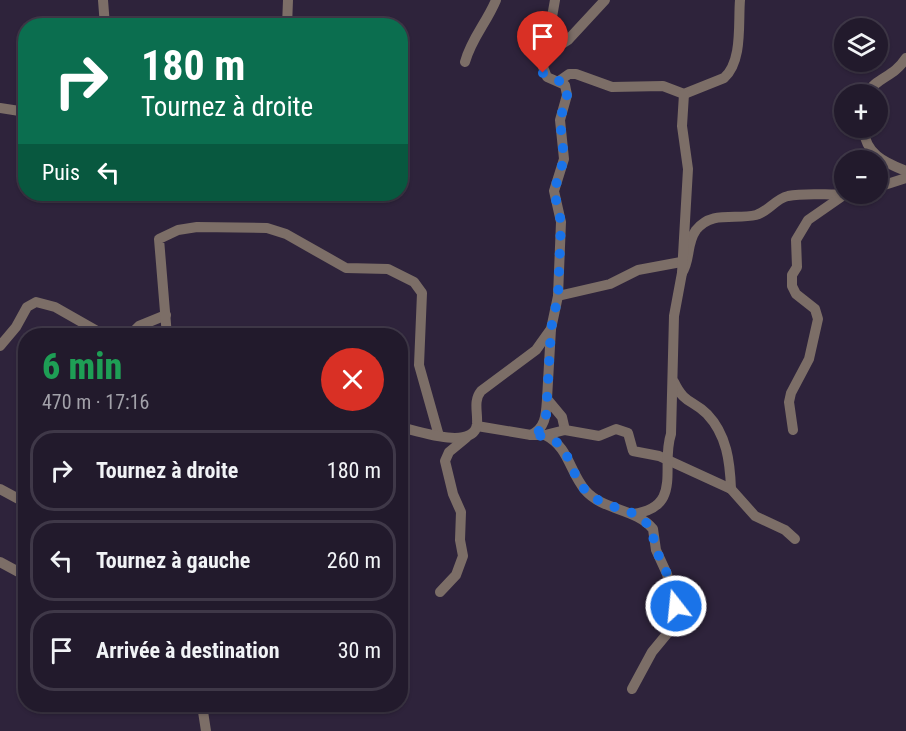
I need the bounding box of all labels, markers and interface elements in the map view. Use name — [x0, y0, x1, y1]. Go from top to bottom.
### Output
pin — [517, 11, 568, 73]
map controls — [834, 18, 888, 204]
button: layers — [834, 18, 888, 72]
icon: arrive — [526, 20, 559, 53]
text: 180 m — [141, 41, 246, 90]
icon: right — [42, 42, 120, 120]
button: + — [834, 84, 888, 138]
text: Tournez à droite — [141, 91, 313, 123]
button: − — [834, 150, 888, 204]
icon: left — [92, 156, 125, 189]
text: Puis — [42, 160, 80, 185]
text: 6 min — [42, 346, 122, 388]
button: close — [321, 348, 384, 411]
text: 470 m · 17:16 — [42, 390, 149, 414]
icon: right — [45, 454, 78, 487]
text: Tournez à droite — [96, 458, 238, 483]
text: 180 m — [327, 458, 381, 483]
icon: left — [45, 544, 78, 577]
text: Tournez à gauche — [96, 548, 250, 573]
text: 260 m — [327, 548, 381, 573]
position arrow — [644, 574, 708, 638]
icon: arrive — [45, 634, 78, 667]
text: Arrivée à destination — [96, 638, 280, 663]
text: 30 m — [338, 638, 381, 663]

